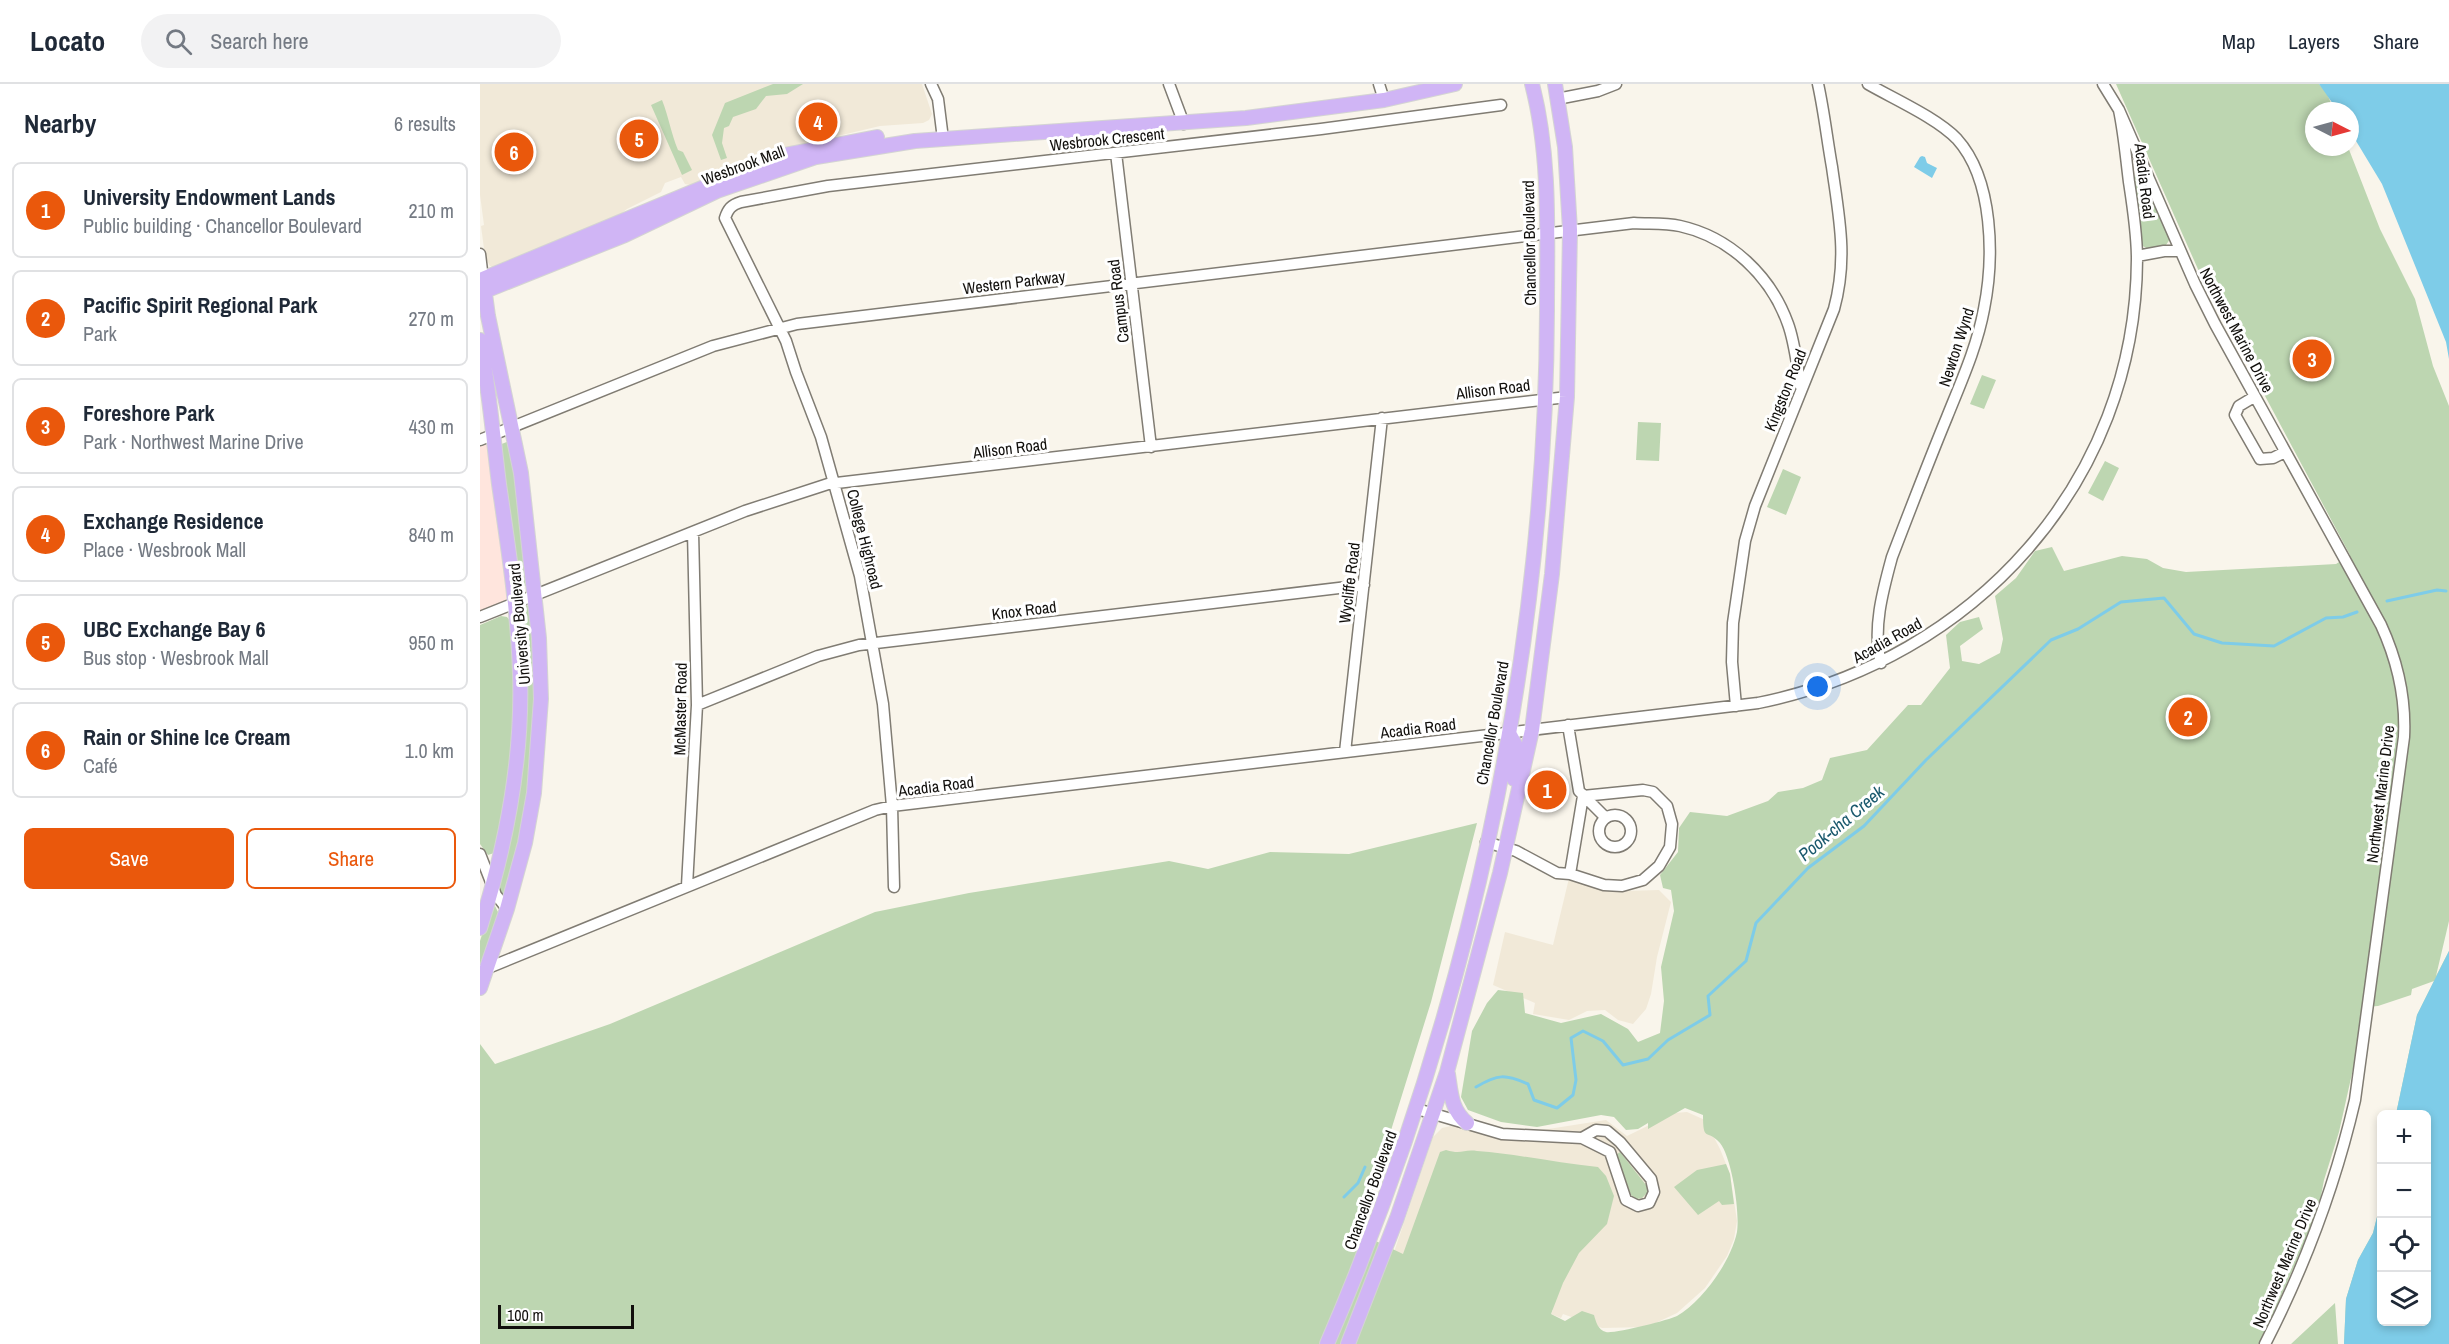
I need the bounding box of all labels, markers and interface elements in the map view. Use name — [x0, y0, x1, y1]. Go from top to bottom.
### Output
search box — [141, 14, 561, 68]
text: Locato — [30, 22, 105, 60]
icon: search — [162, 25, 195, 58]
text: Search here — [210, 26, 309, 56]
text: Map — [2222, 27, 2255, 56]
text: Layers — [2288, 27, 2340, 56]
text: Share — [2373, 27, 2419, 56]
pin: 4 — [798, 99, 838, 144]
north arrow — [2305, 102, 2359, 156]
text: Nearby — [24, 106, 96, 141]
text: 6 results — [394, 110, 456, 137]
pin: 5 — [620, 116, 658, 162]
street label: Wesbrook Crescent — [1049, 122, 1166, 156]
pin: 6 — [495, 130, 534, 174]
street label: Wesbrook Mall — [699, 140, 787, 190]
street label: Acadia Road — [2129, 141, 2161, 220]
street label: Chancellor Boulevard — [1517, 180, 1541, 306]
text: University Endowment Lands — [83, 182, 336, 212]
text: 1 — [41, 197, 50, 224]
text: 210 m — [408, 197, 454, 224]
text: Public building · Chancellor Boulevard — [83, 212, 362, 239]
street label: Campus Road — [1102, 258, 1134, 344]
street label: Northwest Marine Drive — [2195, 264, 2279, 396]
street label: Western Parkway — [962, 265, 1067, 299]
text: Pacific Spirit Regional Park — [83, 290, 318, 320]
text: 2 — [41, 305, 50, 332]
text: 270 m — [408, 305, 454, 332]
street label: Newton Wynd — [1933, 305, 1979, 389]
text: Park — [83, 320, 117, 347]
pin: 3 — [2292, 336, 2332, 382]
street label: Kingston Road — [1759, 346, 1811, 434]
street label: Allison Road — [1454, 374, 1531, 405]
text: Foreshore Park — [83, 398, 214, 428]
text: 3 — [41, 413, 50, 440]
text: 430 m — [408, 413, 454, 440]
text: Park · Northwest Marine Drive — [83, 428, 304, 455]
street label: Allison Road — [971, 433, 1048, 464]
street label: College Highroad — [842, 487, 888, 591]
text: Exchange Residence — [83, 506, 264, 536]
text: 4 — [41, 521, 50, 548]
text: 840 m — [408, 521, 454, 548]
text: Place · Wesbrook Mall — [83, 536, 246, 563]
street label: Wycliffe Road — [1333, 541, 1365, 625]
street label: University Boulevard — [503, 562, 535, 686]
street label: Knox Road — [990, 595, 1058, 625]
street label: Acadia Road — [1848, 612, 1926, 668]
text: UBC Exchange Bay 6 — [83, 614, 265, 644]
text: 5 — [41, 629, 50, 656]
text: 950 m — [408, 629, 454, 656]
text: Bus stop · Wesbrook Mall — [83, 644, 269, 671]
street label: Chancellor Boulevard — [1470, 659, 1514, 787]
street label: McMaster Road — [668, 663, 692, 755]
your location — [1803, 672, 1832, 701]
pin: 2 — [2168, 694, 2208, 740]
street label: Acadia Road — [1378, 712, 1457, 744]
text: Rain or Shine Ice Cream — [83, 722, 291, 752]
street label: Northwest Marine Drive — [2361, 724, 2399, 864]
text: 6 — [41, 737, 50, 764]
text: 1.0 km — [405, 737, 454, 764]
text: Café — [83, 752, 118, 779]
pin: 1 — [1528, 768, 1566, 812]
street label: Acadia Road — [896, 770, 975, 802]
water label: Pook-cha Creek — [1792, 779, 1890, 867]
button: Save — [24, 828, 234, 889]
button: Share — [246, 828, 456, 889]
map controls — [2377, 1110, 2431, 1326]
button: + — [2377, 1110, 2431, 1164]
street label: Chancellor Boulevard — [1338, 1127, 1402, 1253]
button: − — [2377, 1164, 2431, 1218]
street label: Northwest Marine Drive — [2247, 1195, 2321, 1331]
button: locate — [2377, 1218, 2431, 1272]
button: layers — [2377, 1272, 2431, 1326]
scale bar — [498, 1302, 634, 1330]
text: 100 m — [507, 1304, 543, 1326]

